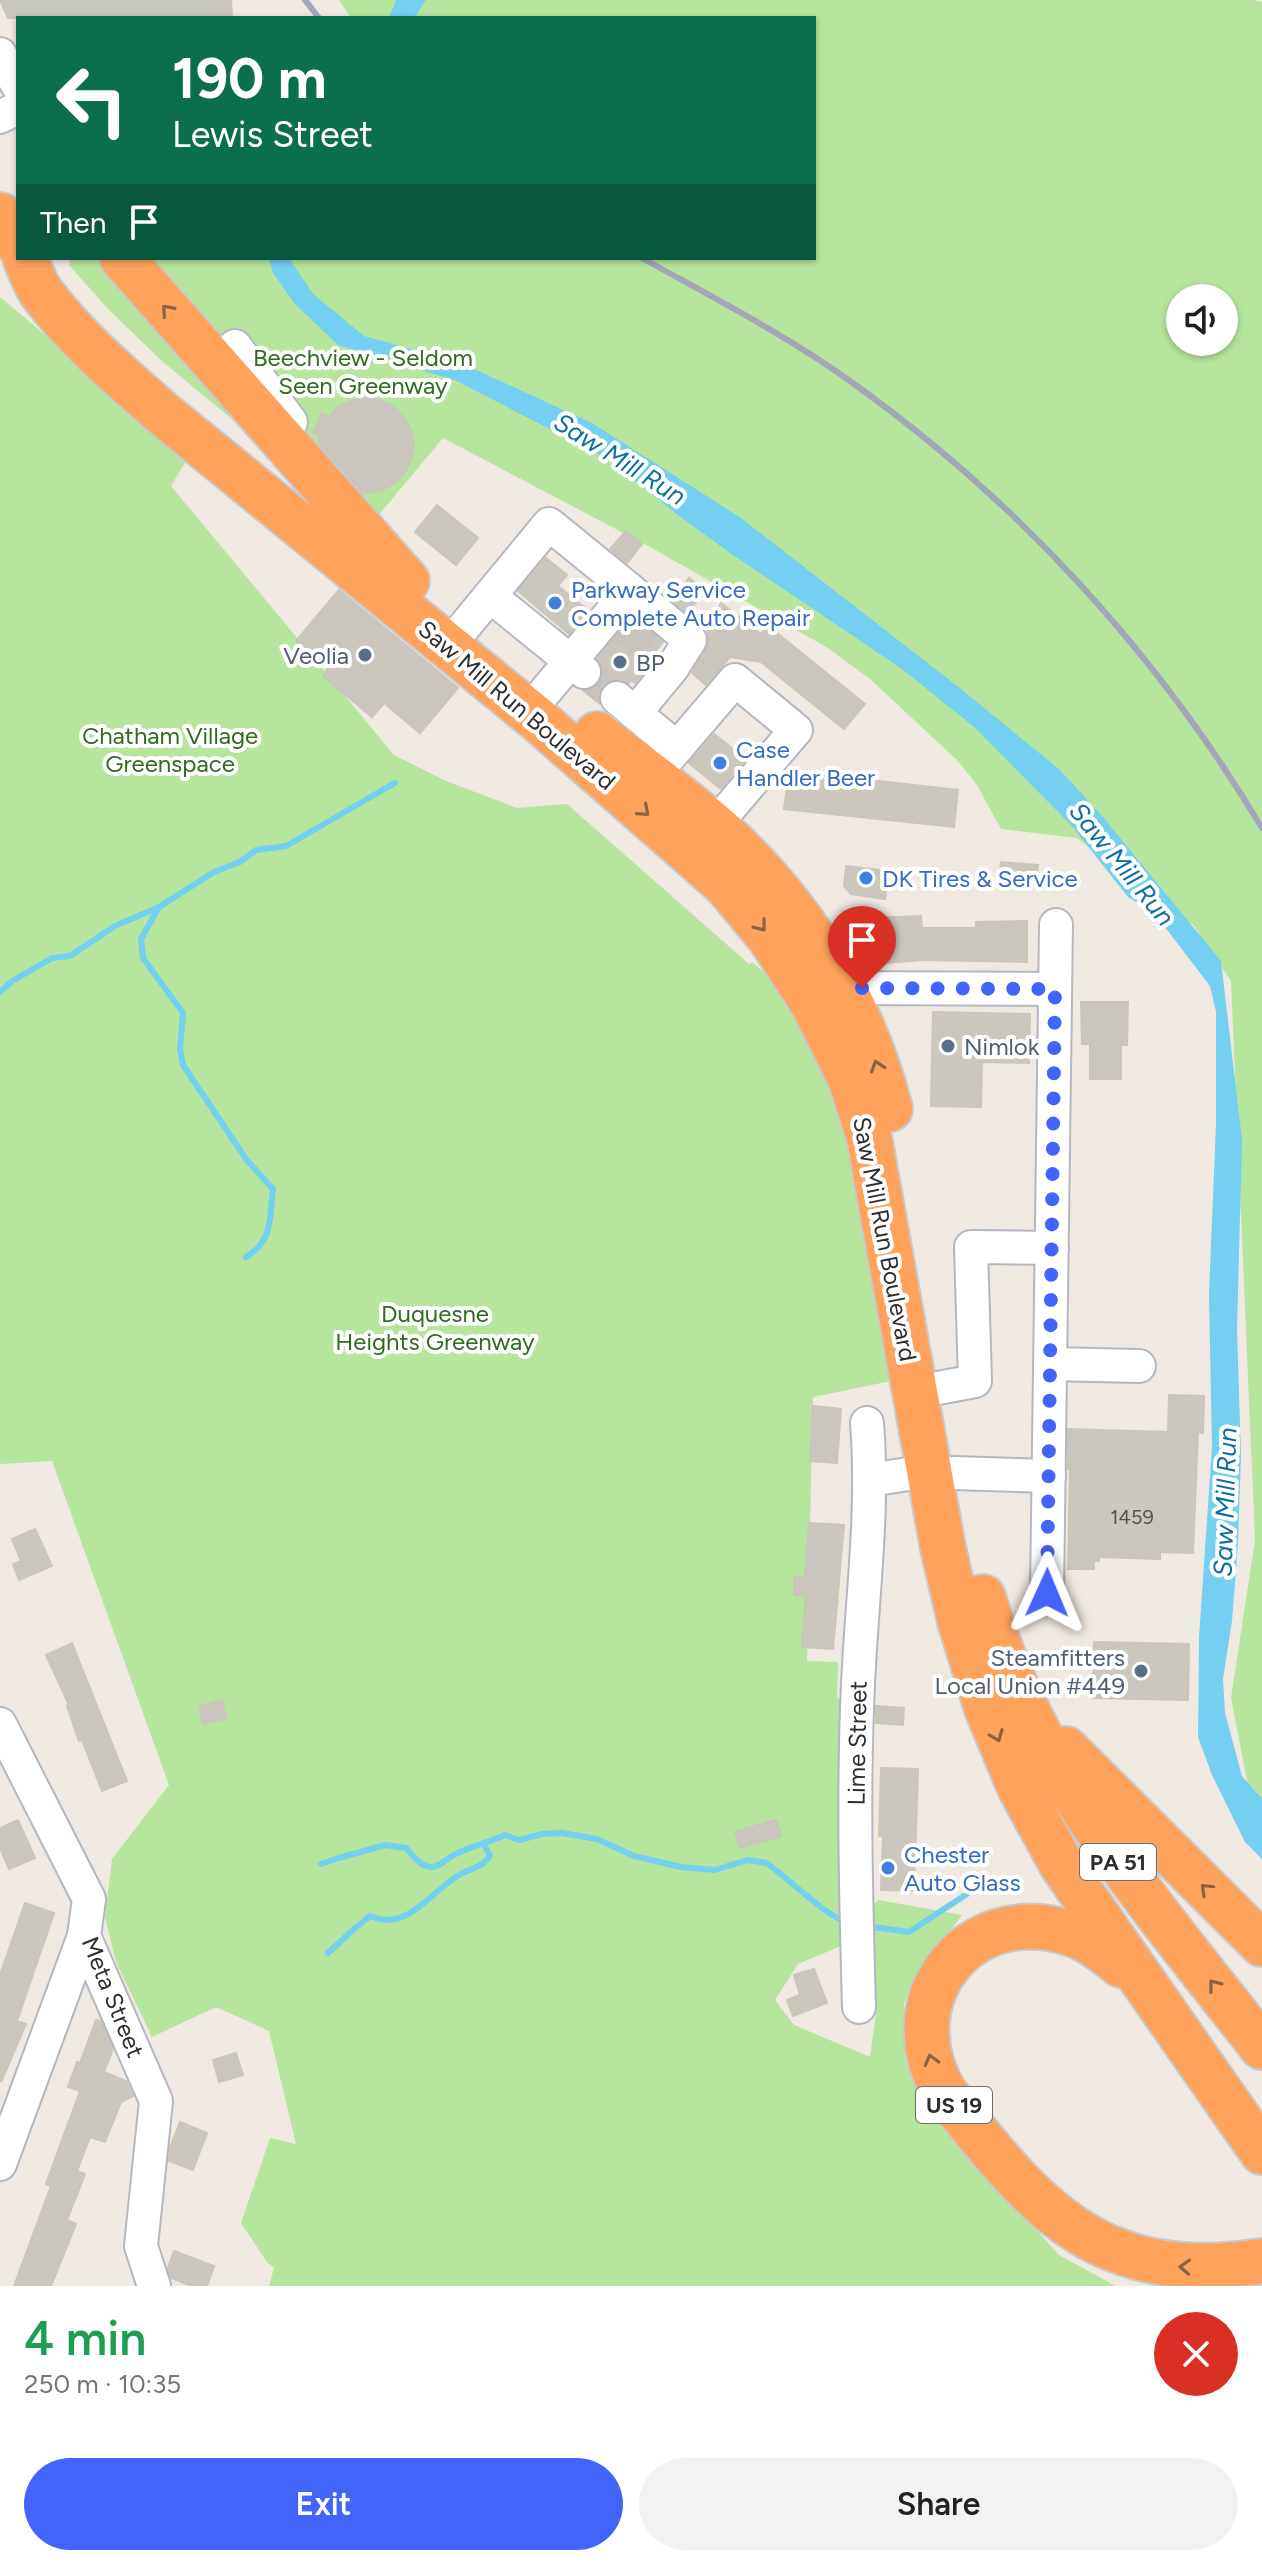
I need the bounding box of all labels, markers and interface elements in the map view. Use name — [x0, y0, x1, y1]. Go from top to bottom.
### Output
text: 190 m — [172, 45, 327, 112]
icon: left — [40, 48, 144, 152]
text: Lewis Street — [172, 113, 373, 156]
icon: arrive — [122, 200, 166, 244]
text: Then — [40, 204, 106, 241]
map controls — [1166, 284, 1238, 356]
button: sound — [1166, 284, 1238, 356]
one-way arrow — [162, 305, 177, 319]
park label: Beechview - Seldom Seen Greenway — [253, 343, 473, 400]
water label: Saw Mill Run — [548, 406, 692, 512]
place label: Parkway Service Complete Auto Repair — [571, 575, 810, 632]
marker: Parkway Service Complete Auto Repair — [546, 594, 564, 612]
street label: Saw Mill Run Boulevard — [413, 614, 621, 796]
place label: Veolia — [283, 641, 349, 670]
marker: Veolia — [356, 646, 374, 664]
place label: BP — [636, 648, 665, 677]
marker: BP — [611, 653, 629, 671]
park label: Chatham Village Greenspace — [82, 721, 258, 778]
place label: Case Handler Beer — [736, 735, 875, 792]
marker: Case Handler Beer — [711, 754, 729, 772]
water label: Saw Mill Run — [1063, 796, 1181, 932]
one-way arrow — [634, 801, 649, 816]
place label: DK Tires & Service — [882, 864, 1078, 893]
marker: DK Tires & Service — [857, 869, 875, 887]
pin — [828, 906, 896, 988]
one-way arrow — [752, 917, 766, 932]
icon: arrive — [840, 918, 884, 962]
place label: Nimlok — [964, 1032, 1040, 1061]
marker: Nimlok — [939, 1037, 957, 1055]
one-way arrow — [870, 1060, 886, 1074]
street label: Saw Mill Run Boulevard — [847, 1114, 923, 1364]
park label: Duquesne Heights Greenway — [335, 1299, 535, 1356]
water label: Saw Mill Run — [1206, 1427, 1244, 1577]
house number: 1459 — [1110, 1505, 1154, 1529]
position arrow — [1005, 1551, 1089, 1635]
place label: Steamfitters Local Union #449 — [935, 1643, 1125, 1700]
marker: Steamfitters Local Union #449 — [1132, 1662, 1150, 1680]
street label: Lime Street — [841, 1680, 873, 1806]
one-way arrow — [988, 1728, 1004, 1742]
place label: Chester Auto Glass — [904, 1840, 1021, 1897]
road number: PA 51 — [1080, 1844, 1156, 1880]
marker: Chester Auto Glass — [879, 1859, 897, 1877]
one-way arrow — [1201, 1884, 1215, 1899]
street label: Meta Street — [76, 1932, 150, 2062]
one-way arrow — [1209, 1980, 1224, 1994]
one-way arrow — [923, 2054, 940, 2068]
road number: US 19 — [916, 2087, 992, 2123]
one-way arrow — [1178, 2259, 1191, 2276]
text: 4 min — [24, 2309, 146, 2367]
button: close — [1154, 2312, 1238, 2396]
text: 250 m · 10:35 — [24, 2368, 181, 2400]
button: Exit — [24, 2458, 623, 2550]
button: Share — [639, 2458, 1238, 2550]

